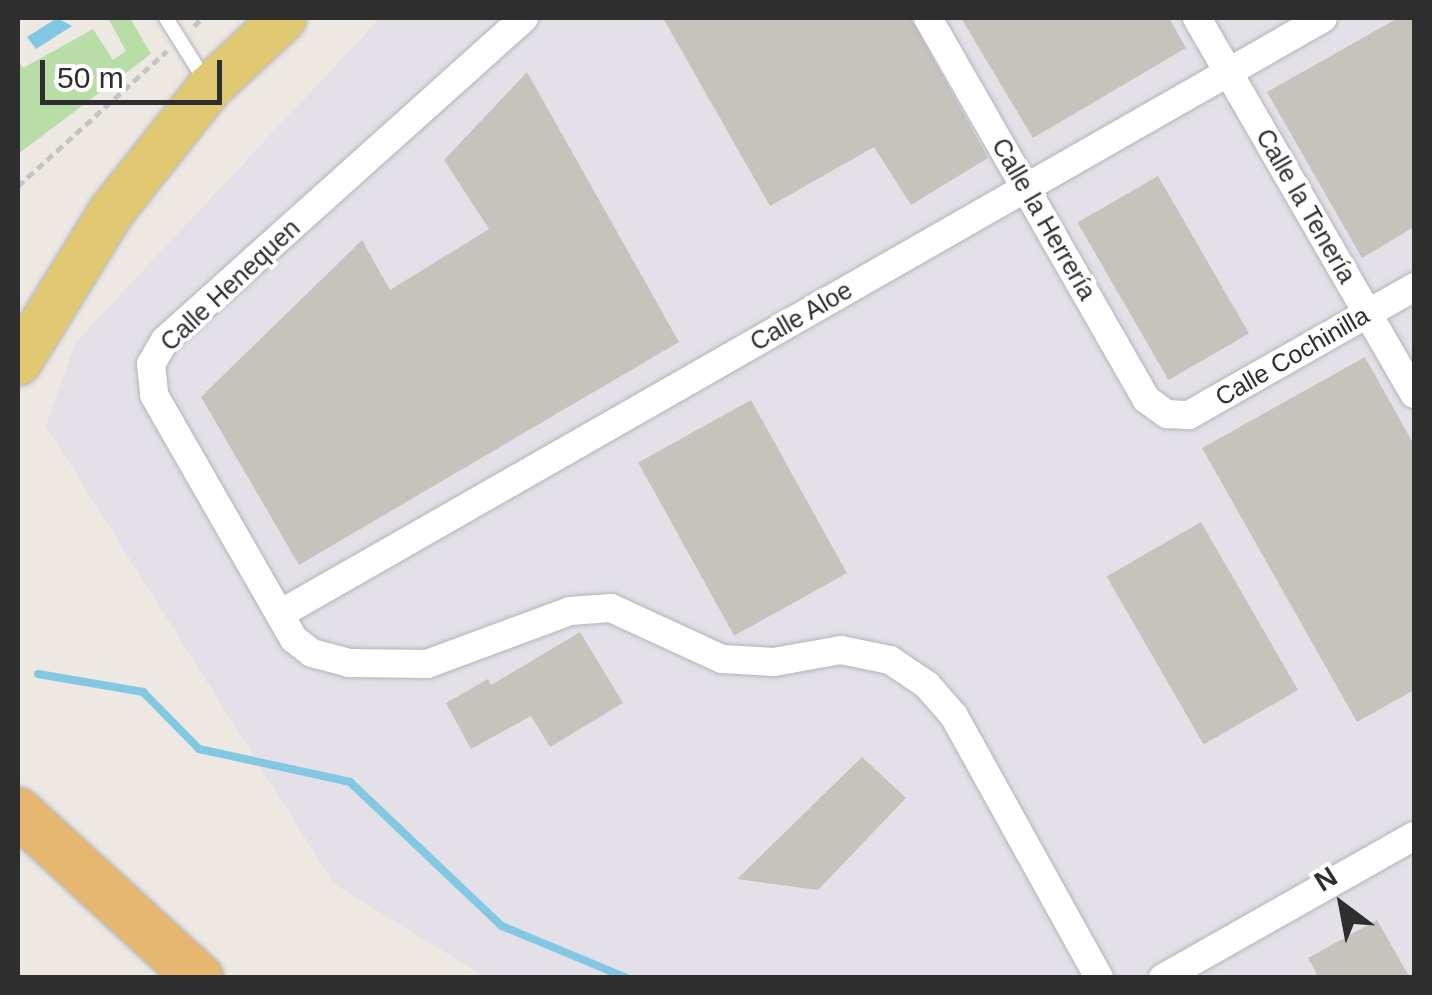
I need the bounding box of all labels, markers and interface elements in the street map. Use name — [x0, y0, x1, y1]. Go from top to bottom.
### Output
scale bar — [45, 40, 228, 102]
text: 50 m — [57, 61, 124, 94]
street label: Calle la Tenería — [1250, 123, 1362, 289]
street label: Calle la Herrería — [986, 133, 1102, 305]
street label: Calle Henequen — [154, 213, 306, 357]
street label: Calle Aloe — [744, 275, 858, 357]
street label: Calle Cochinilla — [1210, 300, 1374, 412]
north arrow — [1292, 855, 1392, 955]
text: N — [1309, 861, 1343, 898]

